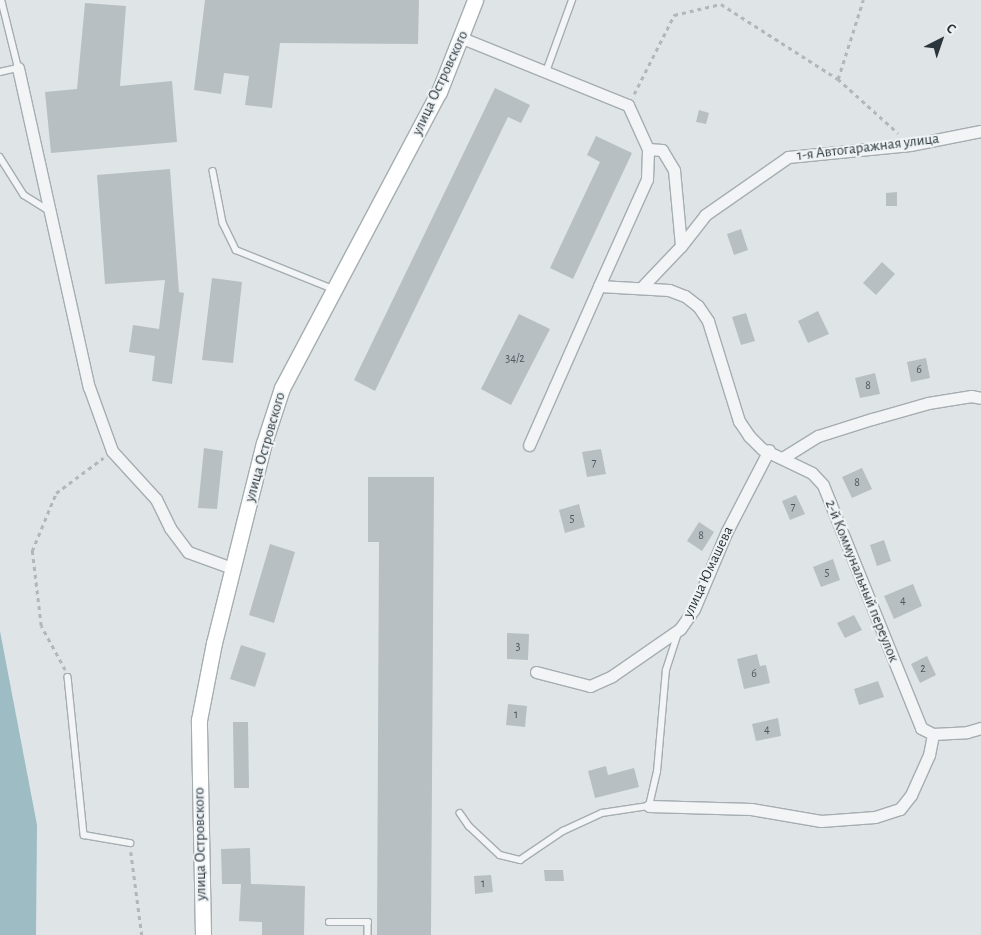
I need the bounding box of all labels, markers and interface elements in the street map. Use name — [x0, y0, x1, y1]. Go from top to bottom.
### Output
north arrow — [916, 15, 966, 65]
text: С — [943, 21, 958, 37]
street label: улица Островского — [408, 28, 472, 138]
street label: 1-я Автогаражная улица — [796, 129, 940, 165]
house number: 34/2 — [505, 352, 525, 366]
house number: 6 — [916, 363, 922, 377]
house number: 8 — [865, 379, 871, 393]
street label: улица Островского — [241, 390, 289, 504]
house number: 7 — [591, 456, 597, 470]
house number: 8 — [854, 476, 860, 490]
street label: 2-й Коммунальный переулок — [821, 497, 903, 665]
house number: 7 — [790, 500, 796, 514]
house number: 5 — [569, 512, 575, 526]
street label: улица Юмашева — [679, 523, 737, 621]
house number: 8 — [698, 529, 704, 543]
house number: 5 — [824, 566, 830, 580]
house number: 4 — [900, 594, 906, 608]
house number: 3 — [516, 640, 520, 654]
house number: 2 — [920, 662, 926, 676]
house number: 6 — [751, 667, 757, 681]
house number: 1 — [514, 708, 518, 722]
house number: 4 — [764, 723, 770, 737]
street label: улица Островского — [190, 787, 210, 901]
house number: 1 — [481, 877, 485, 891]

